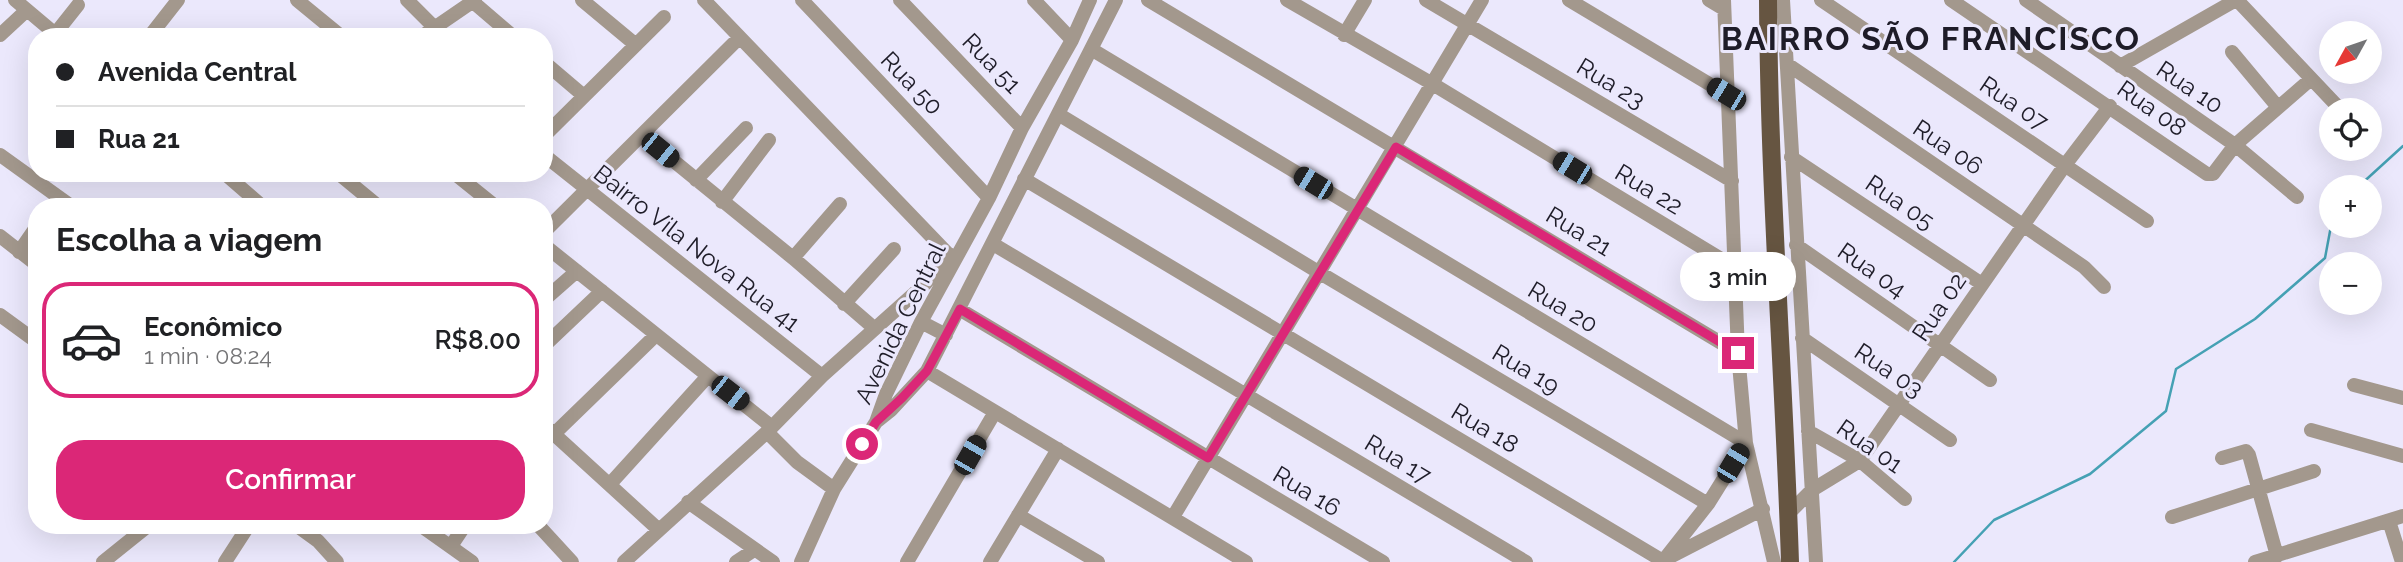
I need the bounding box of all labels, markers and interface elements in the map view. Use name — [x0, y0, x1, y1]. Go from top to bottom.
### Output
district label: BAIRRO SÃO FRANCISCO — [1721, 20, 2141, 57]
north arrow — [2319, 21, 2382, 84]
map controls — [2319, 21, 2382, 315]
street label: Rua 51 — [956, 27, 1028, 99]
street label: Rua 50 — [875, 45, 949, 121]
street label: Rua 23 — [1572, 51, 1650, 115]
street label: Rua 10 — [2151, 54, 2229, 120]
text: Avenida Central — [98, 57, 296, 87]
street label: Rua 07 — [1974, 70, 2054, 136]
car — [1703, 74, 1750, 114]
street label: Rua 08 — [2112, 74, 2192, 142]
button: locate — [2319, 98, 2382, 161]
street label: Rua 06 — [1908, 113, 1988, 181]
text: Rua 21 — [98, 124, 180, 154]
car — [638, 129, 683, 171]
car — [1549, 148, 1596, 188]
street label: Bairro Vila Nova Rua 41 — [588, 158, 806, 338]
street label: Rua 22 — [1610, 158, 1688, 220]
car — [1290, 163, 1337, 203]
street label: Rua 05 — [1860, 169, 1940, 235]
button: + — [2319, 175, 2382, 238]
street label: Rua 21 — [1541, 200, 1617, 262]
text: Escolha a viagem — [56, 221, 322, 258]
street label: Rua 04 — [1832, 236, 1912, 304]
street label: Avenida Central — [848, 237, 952, 408]
callout: 3 min — [1680, 252, 1796, 300]
button: − — [2319, 252, 2382, 315]
text: 3 min — [1709, 263, 1767, 290]
street label: Rua 02 — [1906, 267, 1972, 347]
street label: Rua 20 — [1523, 275, 1603, 339]
icon: car — [60, 309, 123, 372]
text: Econômico — [144, 312, 282, 342]
text: R$8.00 — [434, 325, 521, 355]
route end — [1722, 337, 1754, 369]
street label: Rua 03 — [1849, 337, 1929, 403]
street label: Rua 19 — [1487, 338, 1565, 400]
text: 1 min · 08:24 — [144, 342, 272, 369]
car — [707, 372, 754, 414]
street label: Rua 18 — [1446, 397, 1524, 459]
street label: Rua 01 — [1831, 413, 1909, 479]
route start — [846, 428, 878, 460]
street label: Rua 17 — [1360, 428, 1436, 490]
car — [951, 432, 990, 478]
button: Confirmar — [56, 440, 525, 520]
car — [1714, 440, 1753, 486]
street label: Rua 16 — [1268, 460, 1346, 522]

